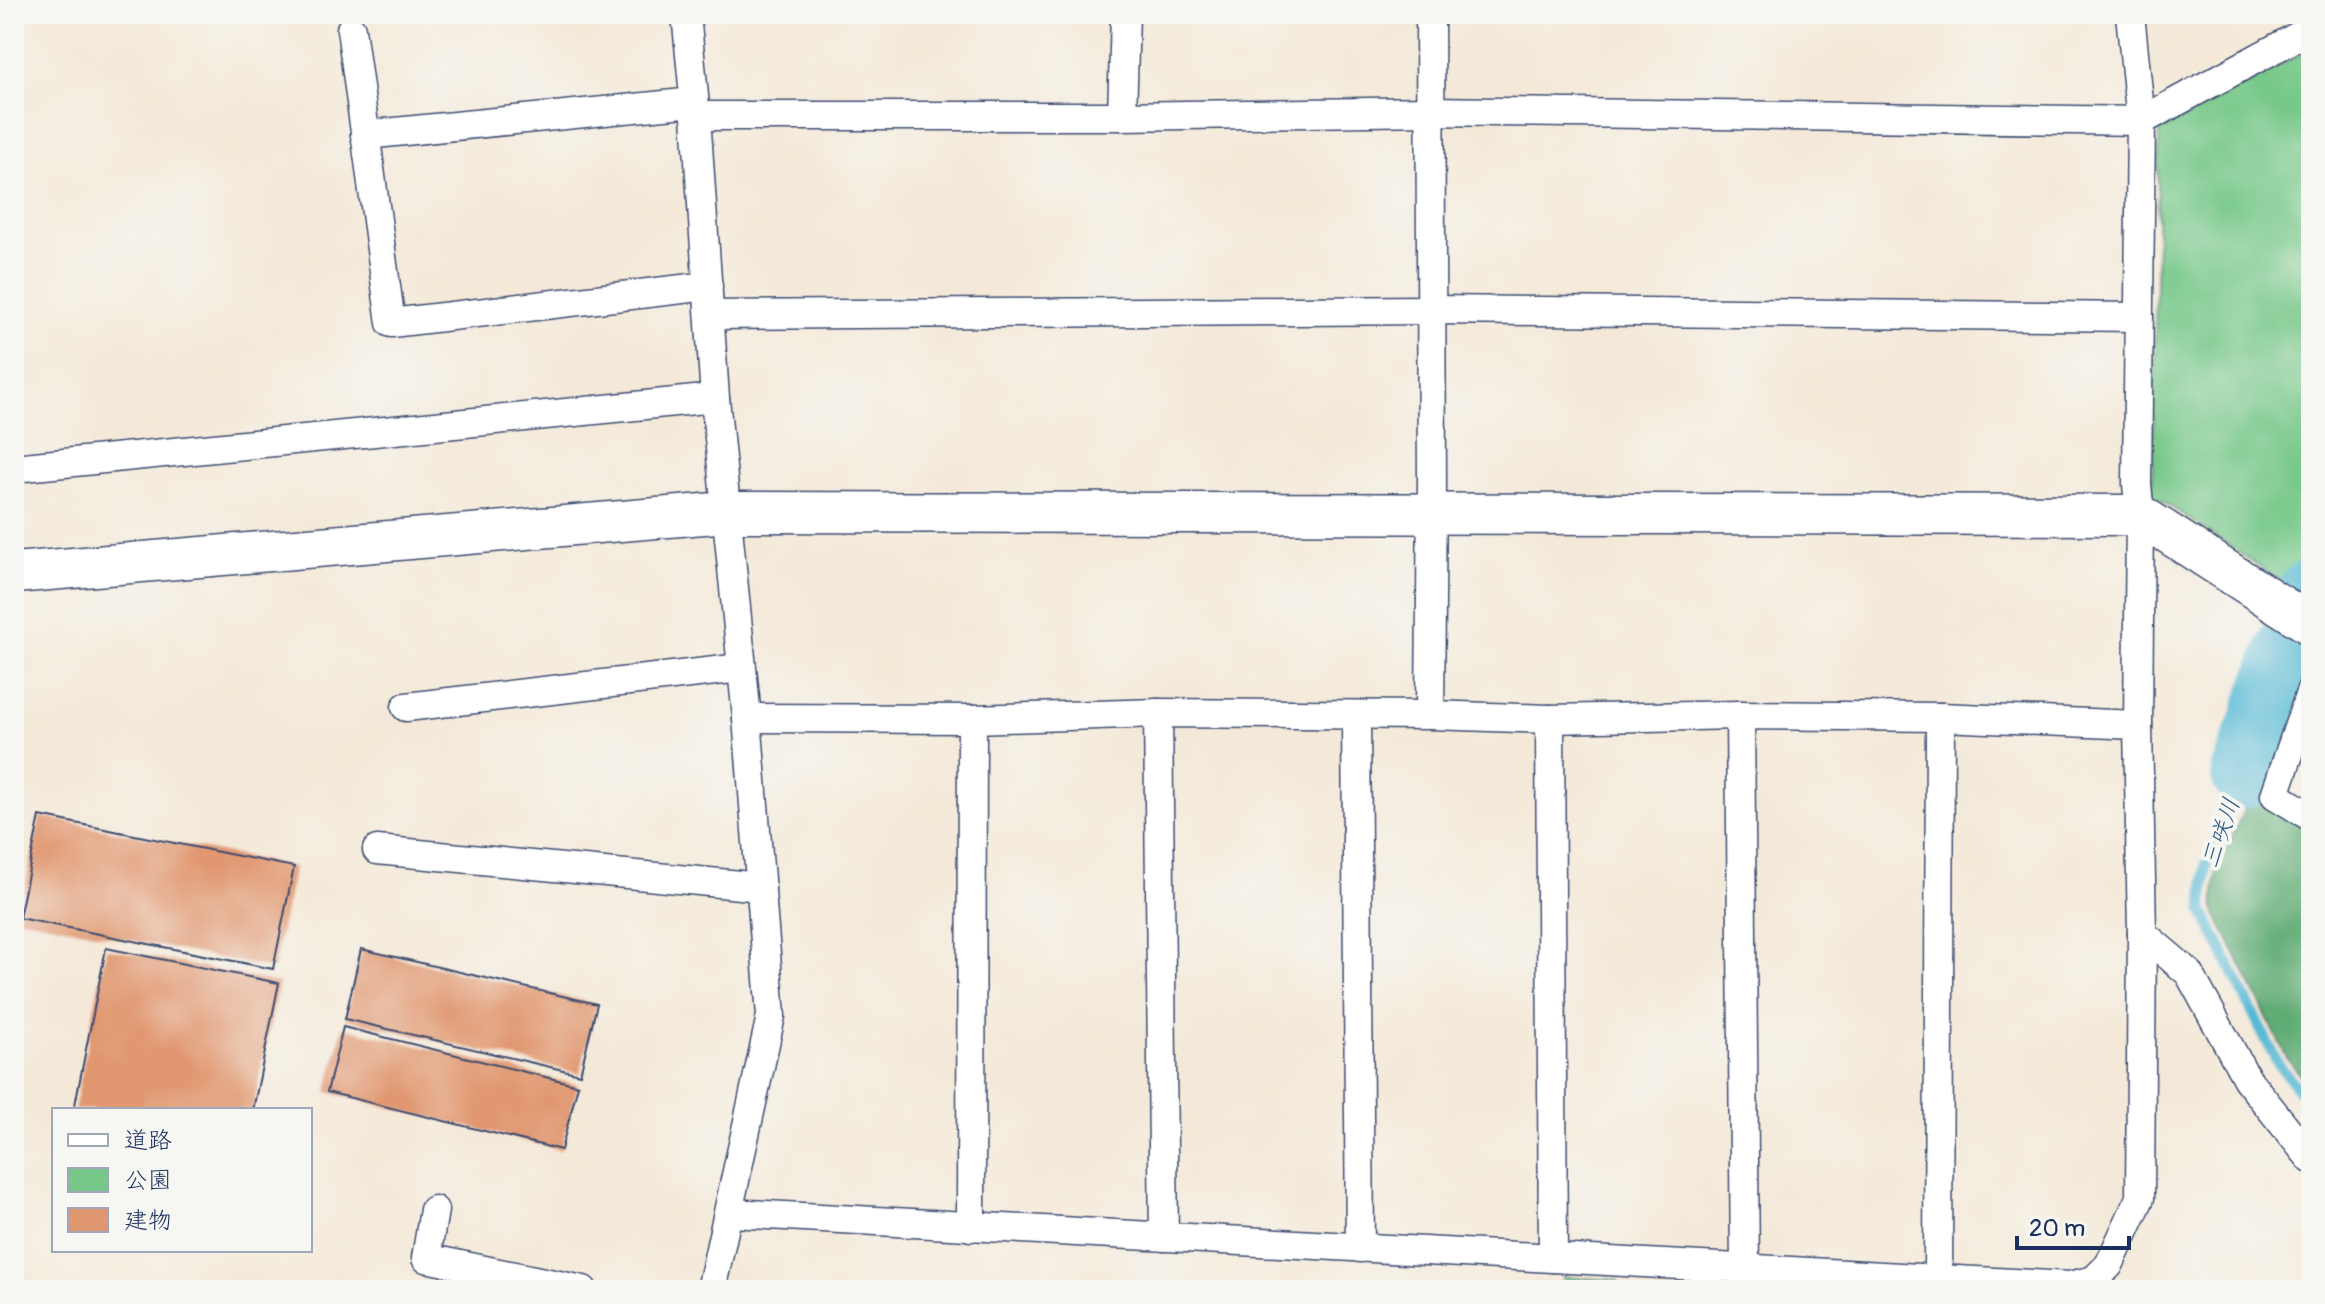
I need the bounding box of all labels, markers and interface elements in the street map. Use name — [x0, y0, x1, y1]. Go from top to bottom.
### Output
water label: 三咲川 — [2196, 794, 2246, 872]
legend — [52, 1108, 312, 1252]
text: 道路 — [124, 1126, 172, 1155]
text: 公園 — [124, 1166, 172, 1195]
scale bar — [2017, 1200, 2129, 1250]
text: 建物 — [124, 1206, 172, 1235]
text: 20 m — [2029, 1214, 2085, 1243]

